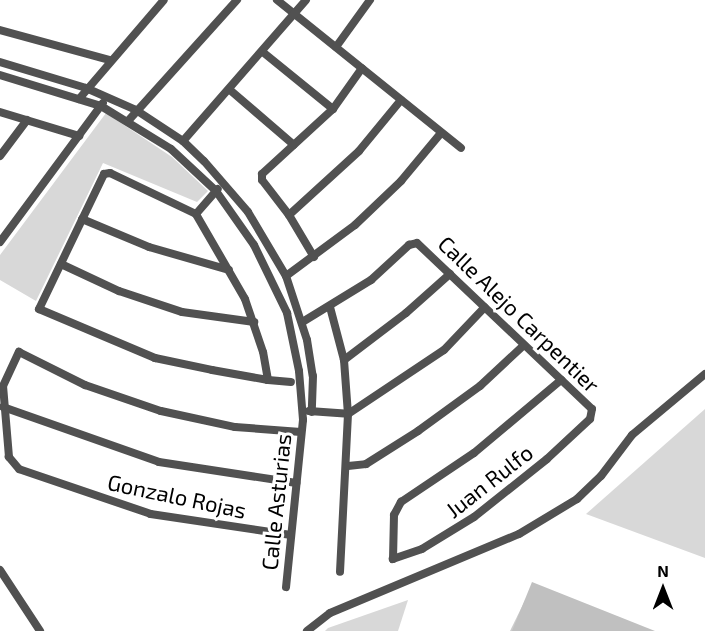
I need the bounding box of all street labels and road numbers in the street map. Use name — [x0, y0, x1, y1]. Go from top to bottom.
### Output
street label: Calle Alejo Carpentier — [433, 230, 605, 398]
street label: Calle Asturias — [256, 432, 296, 572]
street label: Juan Rulfo — [440, 439, 538, 523]
street label: Gonzalo Rojas — [105, 468, 249, 524]

